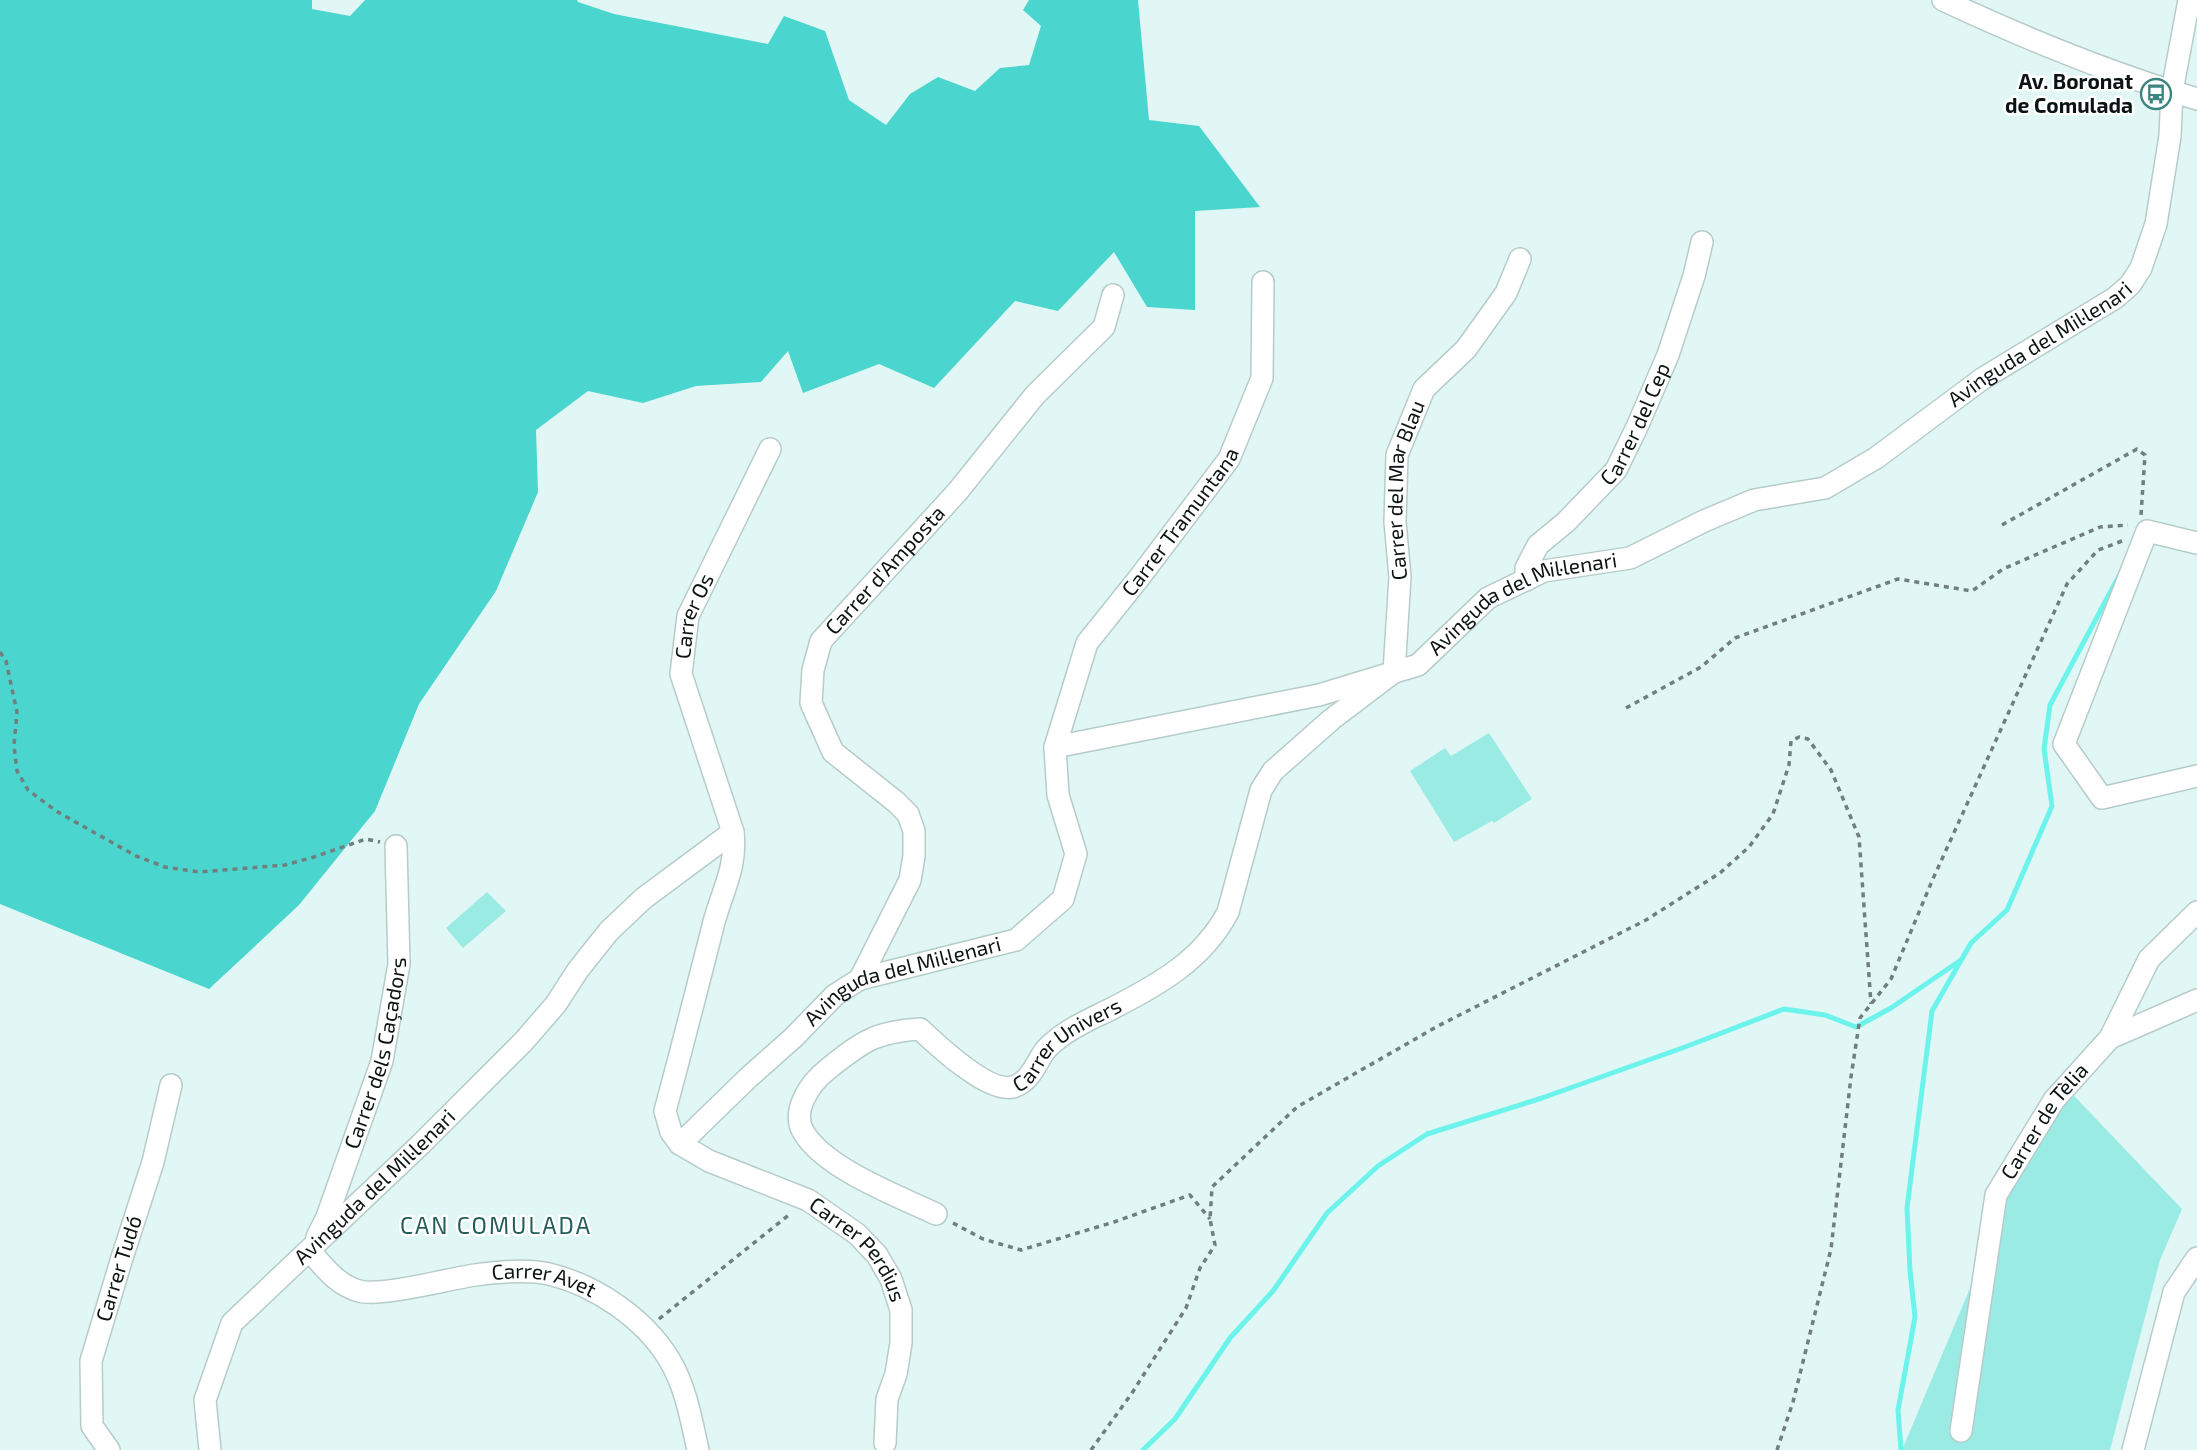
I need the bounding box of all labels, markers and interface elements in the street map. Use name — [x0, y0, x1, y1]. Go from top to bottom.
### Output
place label: Av. Boronat de Comulada — [2005, 68, 2133, 117]
bus stop icon: Av. Boronat de Comulada — [2139, 77, 2173, 111]
street label: Avinguda del Mil·lenari — [1942, 275, 2136, 411]
street label: Carrer del Cep — [1594, 359, 1674, 490]
street label: Carrer del Mar Blau — [1381, 396, 1429, 581]
street label: Carrer Tramuntana — [1116, 444, 1243, 600]
street label: Carrer d'Amposta — [819, 500, 949, 639]
street label: Avinguda del Mil·lenari — [1422, 546, 1619, 660]
street label: Carrer Os — [669, 569, 718, 660]
street label: Avinguda del Mil·lenari — [798, 930, 1003, 1030]
street label: Carrer dels Caçadors — [338, 957, 410, 1152]
street label: Carrer Univers — [1008, 992, 1125, 1097]
street label: Carrer de Tèlia — [1995, 1057, 2092, 1183]
street label: Avinguda del Mil·lenari — [288, 1103, 460, 1269]
street label: Carrer Perdius — [805, 1191, 912, 1305]
district label: CAN COMULADA — [400, 1211, 592, 1239]
street label: Carrer Tudó — [90, 1212, 146, 1324]
street label: Carrer Avet — [490, 1257, 601, 1301]

